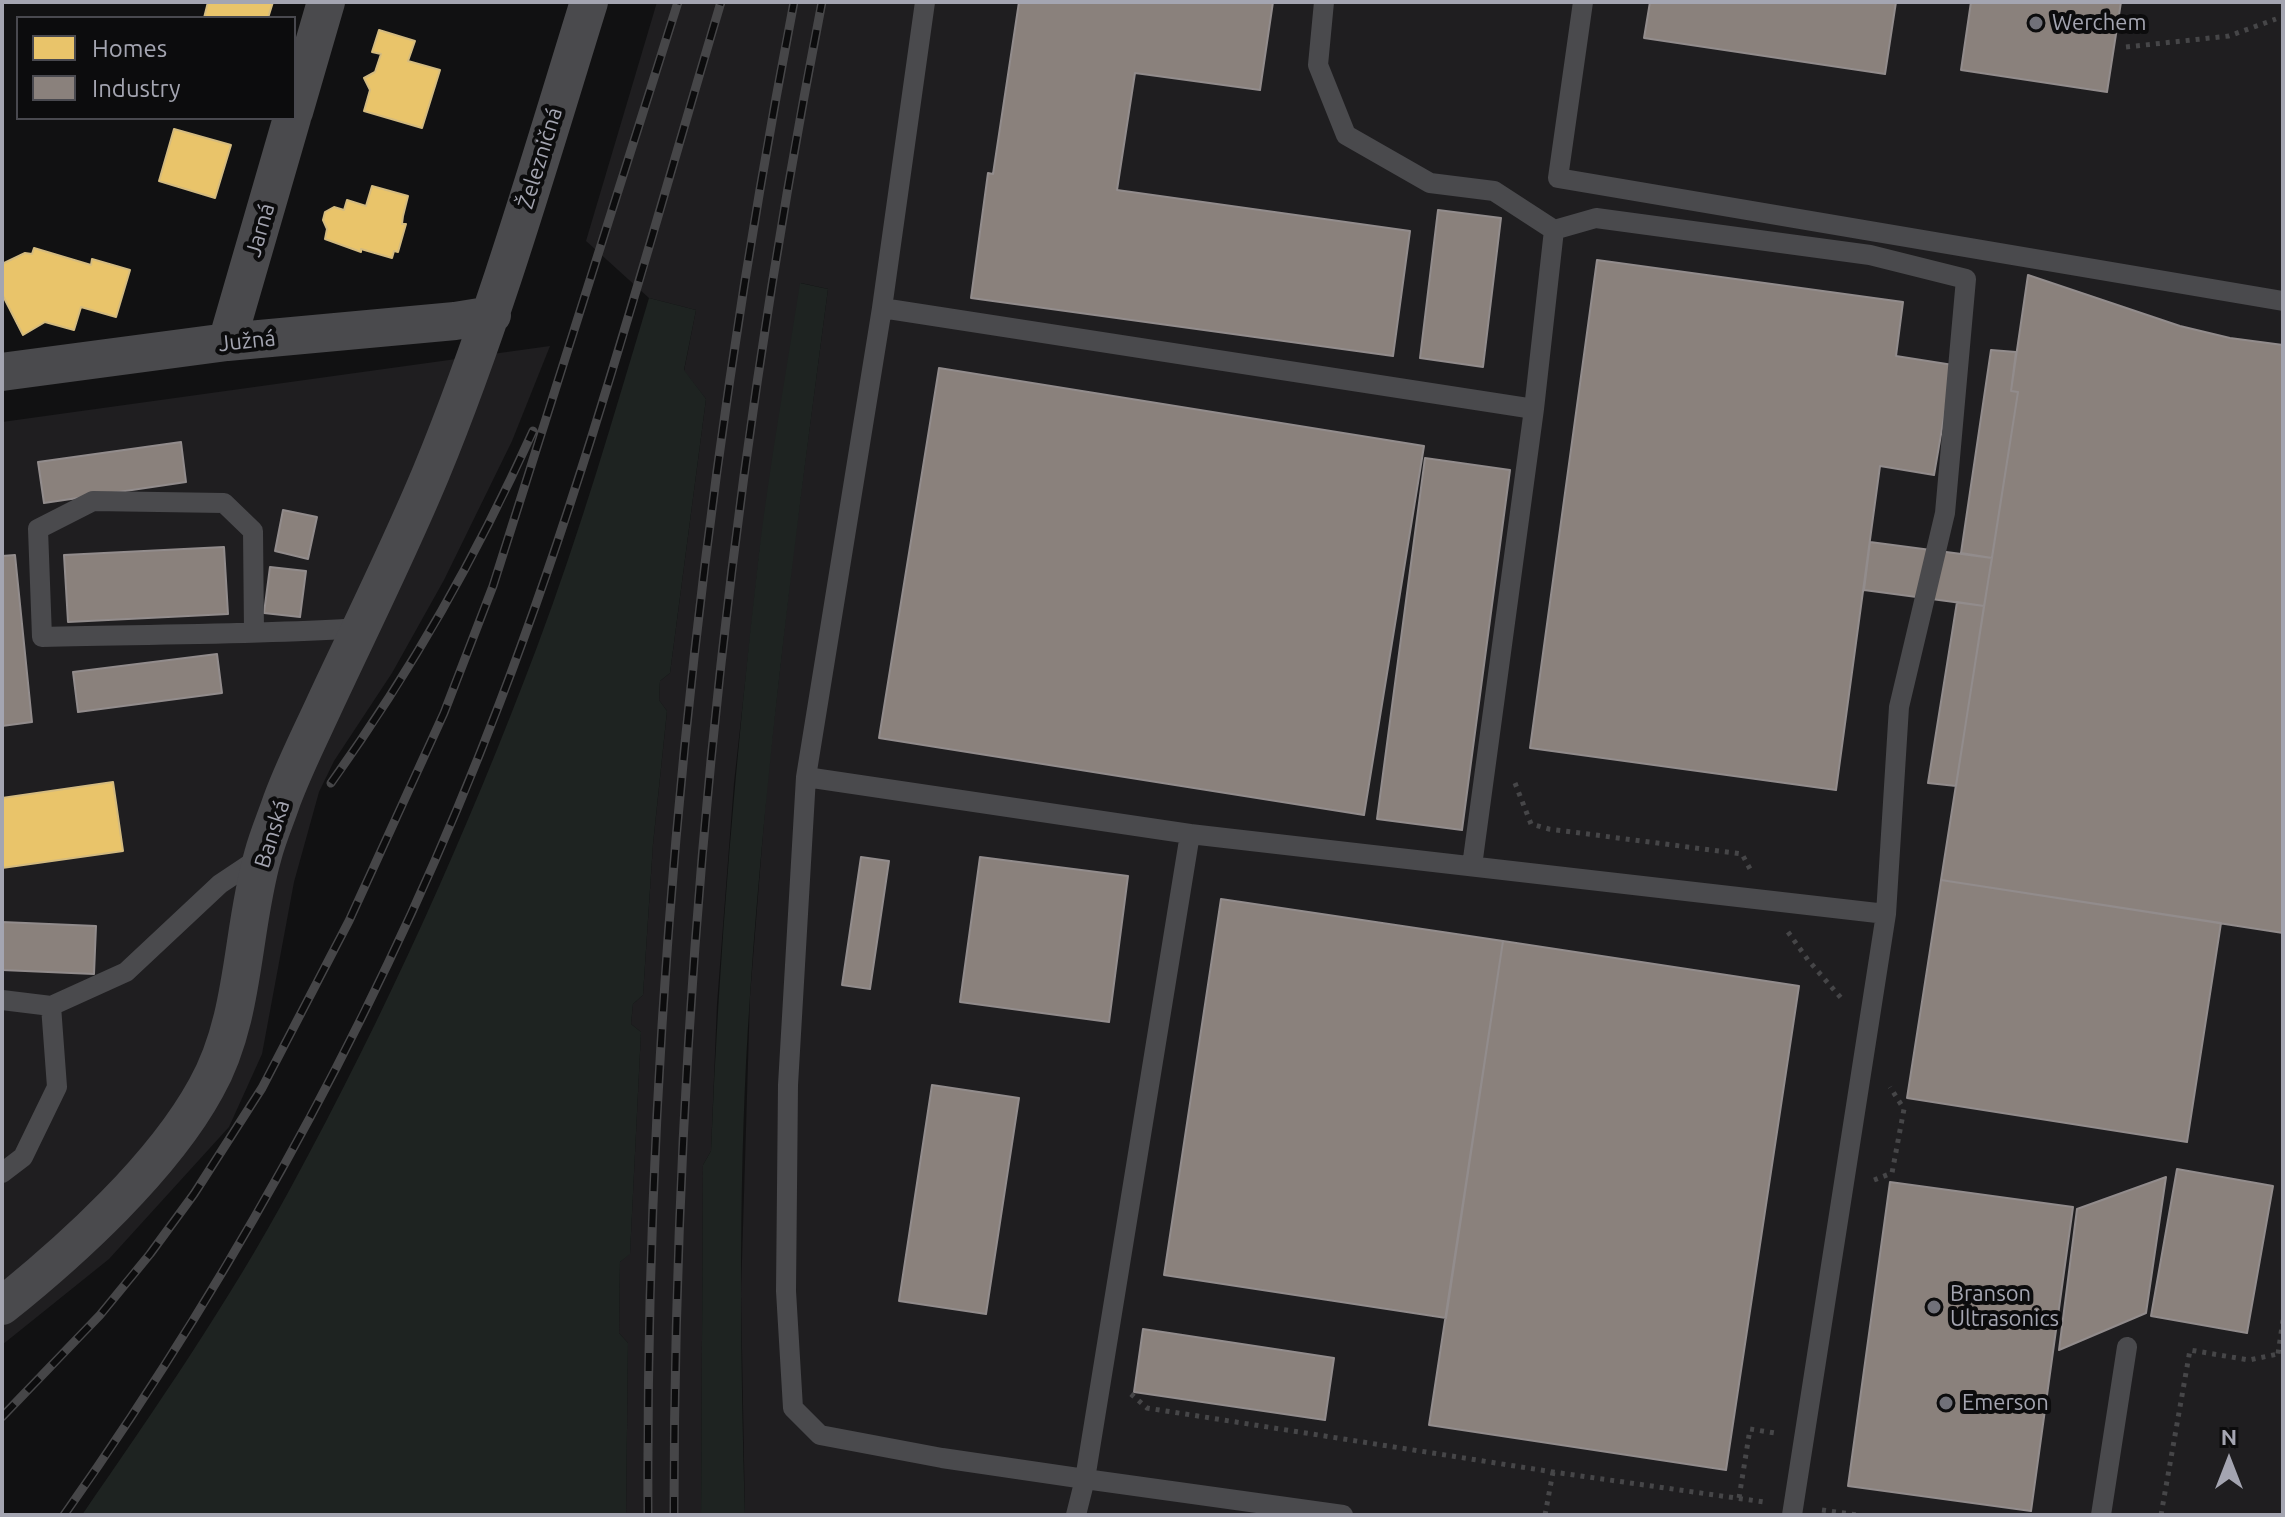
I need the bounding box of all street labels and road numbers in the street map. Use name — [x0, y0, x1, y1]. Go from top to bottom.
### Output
street label: Železničná — [512, 104, 568, 212]
street label: Jarná — [240, 200, 280, 260]
street label: Južná — [217, 325, 277, 357]
street label: Banská — [249, 797, 295, 871]

